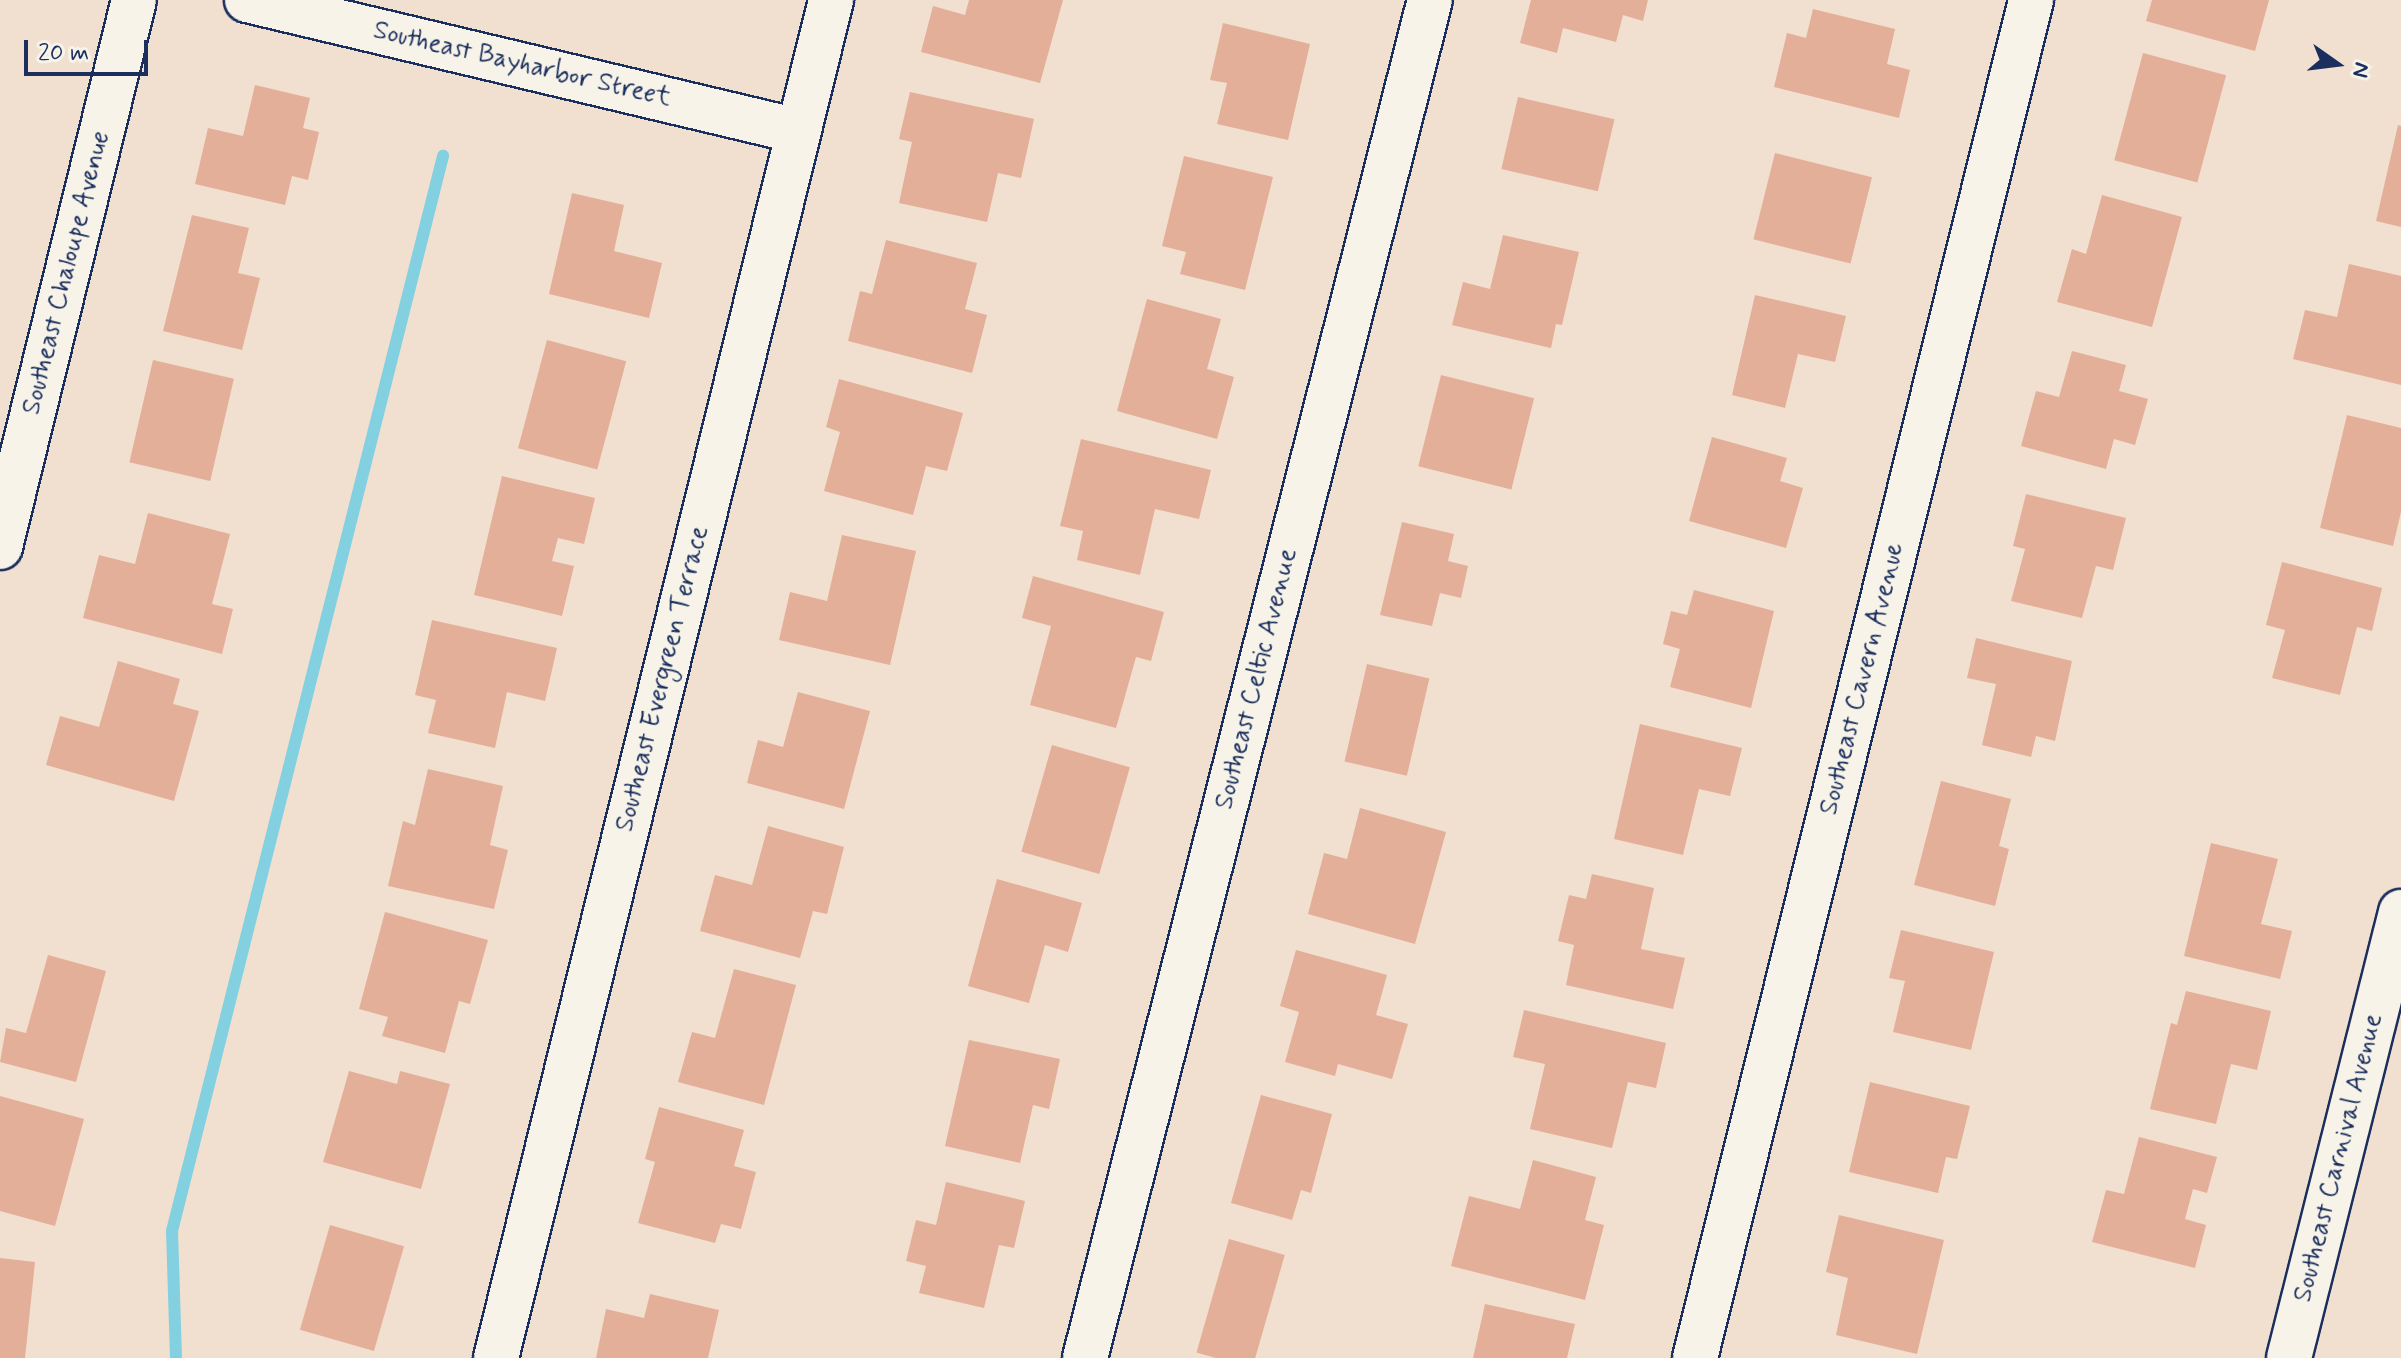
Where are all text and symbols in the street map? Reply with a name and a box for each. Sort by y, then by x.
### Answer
street label: Southeast Bayharbor Street [370,16,674,114]
scale bar [28,24,152,74]
north arrow [2297,24,2377,104]
text: 20 m [38,38,89,69]
text: N [2345,59,2376,80]
street label: Southeast Chaloupe Avenue [16,126,118,420]
street label: Southeast Evergreen Terrace [611,527,715,831]
street label: Southeast Cavern Avenue [1814,541,1912,817]
street label: Southeast Celtic Avenue [1210,549,1304,809]
street label: Southeast Carnival Avenue [2288,1010,2390,1306]

